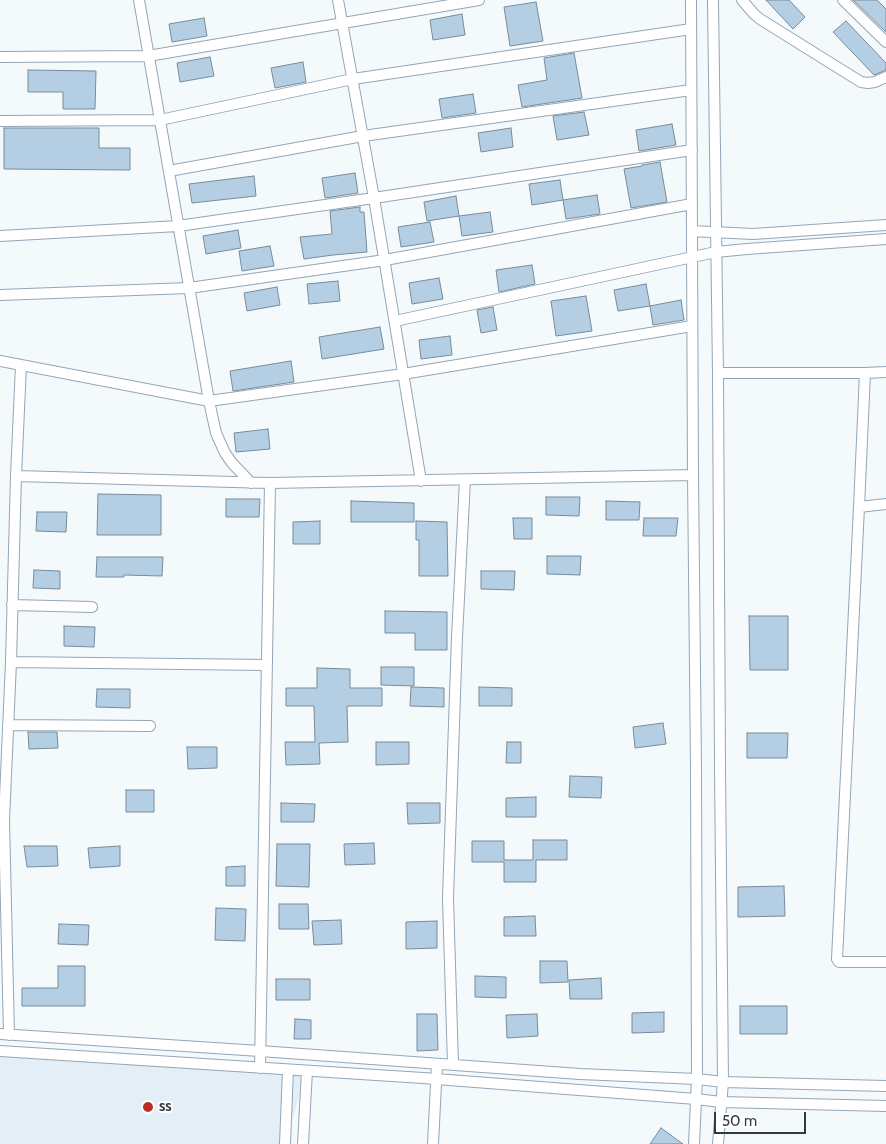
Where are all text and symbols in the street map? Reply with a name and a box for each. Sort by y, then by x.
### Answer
place label: ss [159,1098,172,1116]
marker: ss [141,1100,155,1114]
scale bar [716,1102,808,1134]
text: 50 m [722,1112,757,1130]

